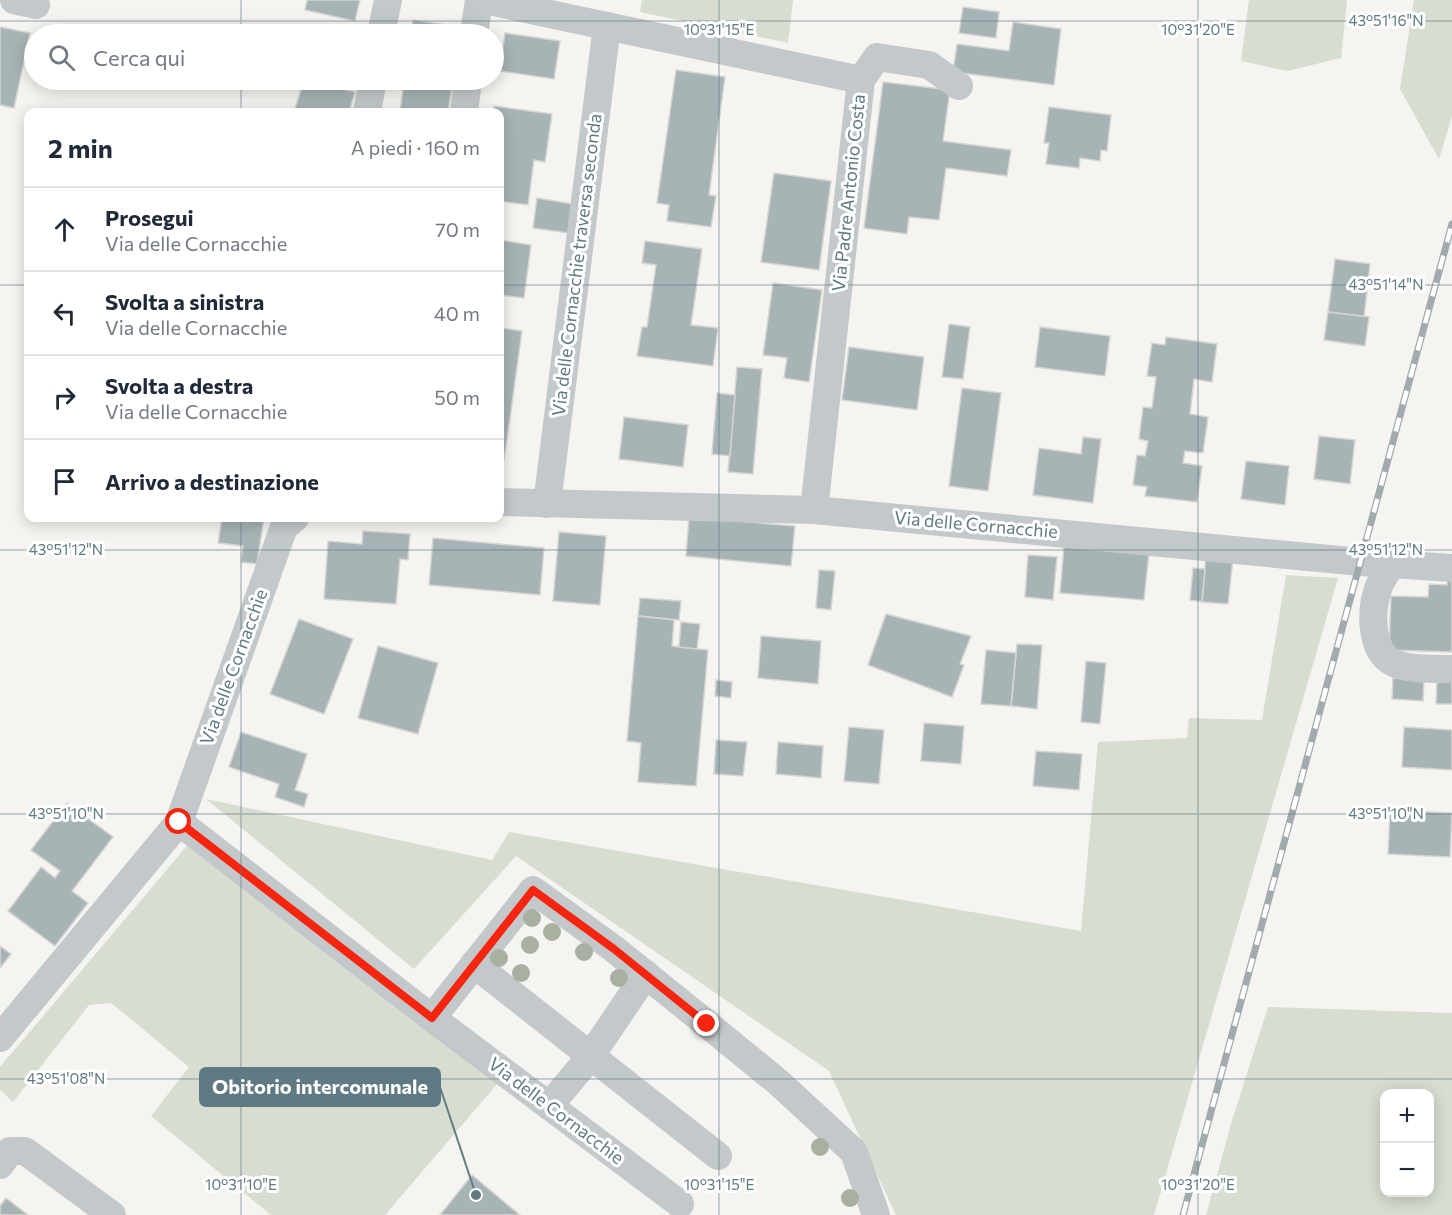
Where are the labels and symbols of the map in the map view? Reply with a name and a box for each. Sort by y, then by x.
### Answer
text: 43°51'16"N [1348,11,1424,29]
text: 10°31'15"E [684,20,754,38]
text: 10°31'20"E [1161,20,1235,38]
street label: Via Padre Antonio Costa [827,93,869,293]
street label: Via delle Cornacchie traversa seconda [547,112,606,418]
text: 43°51'14"N [1349,275,1423,293]
street label: Via delle Cornacchie [893,506,1059,542]
text: 43°51'12"N [29,540,103,558]
text: 43°51'12"N [1349,540,1423,558]
street label: Via delle Cornacchie [195,586,271,748]
text: 43°51'10"N [28,804,104,822]
text: 43°51'10"N [1348,804,1424,822]
route start [165,808,191,834]
route end [693,1010,719,1036]
street label: Via delle Cornacchie [484,1052,629,1168]
callout: Obitorio intercomunale [200,1068,440,1106]
text: 43°51'08"N [27,1069,105,1087]
text: Obitorio intercomunale [212,1074,428,1098]
text: 10°31'10"E [205,1175,277,1193]
text: 10°31'15"E [684,1175,754,1193]
text: 10°31'20"E [1161,1175,1235,1193]

